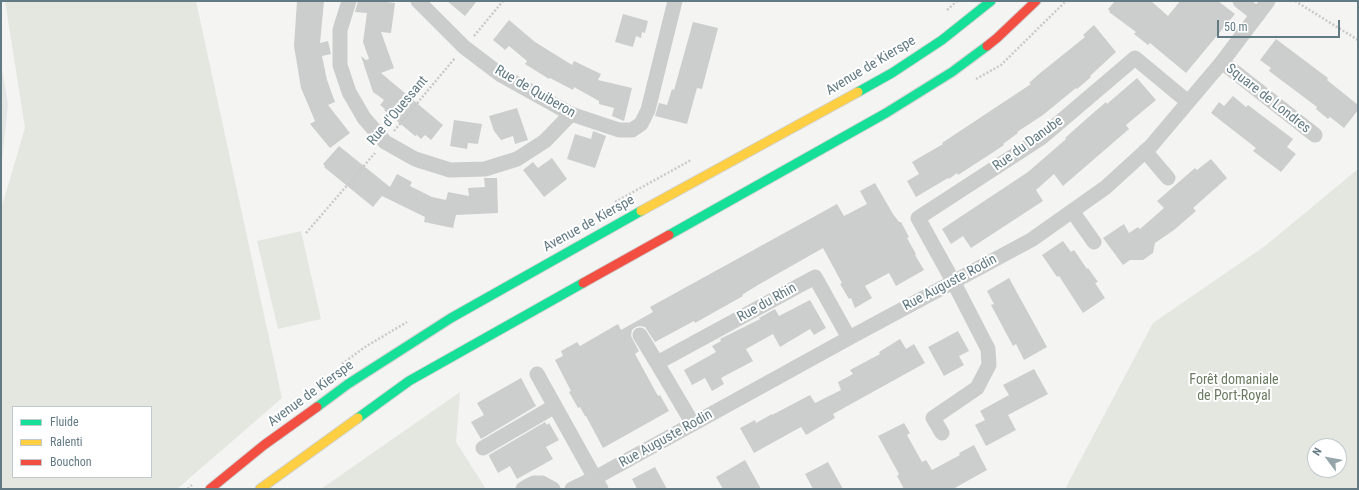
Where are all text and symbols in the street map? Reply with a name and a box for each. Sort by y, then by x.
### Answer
scale bar [1219,12,1342,38]
text: 50 m [1224,20,1248,34]
street label: Avenue de Kierspe [823,33,919,99]
street label: Square de Londres [1222,61,1314,137]
street label: Rue de Quiberon [492,62,578,122]
street label: Rue d'Ouessant [364,73,432,149]
street label: Rue du Danube [990,113,1066,175]
street label: Avenue de Kierspe [540,192,638,256]
street label: Rue Auguste Rodin [900,251,1000,315]
street label: Rue du Rhin [734,280,800,326]
street label: Avenue de Kierspe [265,357,357,431]
park label: Forêt domaniale de Port-Royal [1189,372,1279,404]
legend [12,406,152,478]
street label: Rue Auguste Rodin [616,406,716,472]
text: Fluide [50,415,79,429]
text: Ralenti [50,435,83,449]
north arrow [1307,438,1347,478]
text: N [1310,446,1325,458]
text: Bouchon [50,455,92,469]

